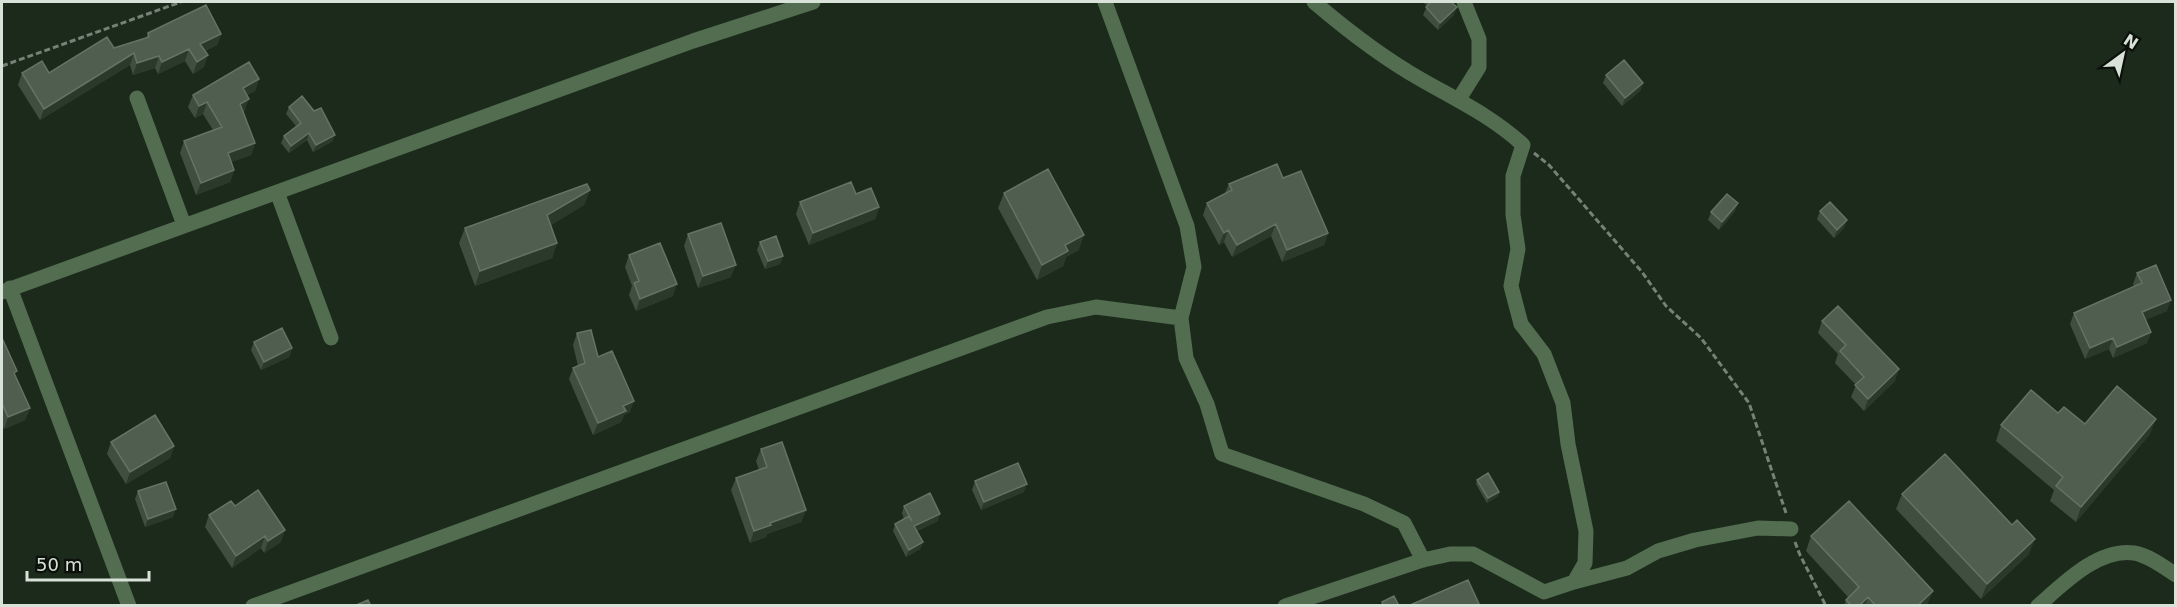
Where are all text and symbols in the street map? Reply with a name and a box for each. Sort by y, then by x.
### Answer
north arrow [2093,24,2153,84]
text: N [2120,30,2142,53]
scale bar [27,544,148,582]
text: 50 m [36,554,82,575]

